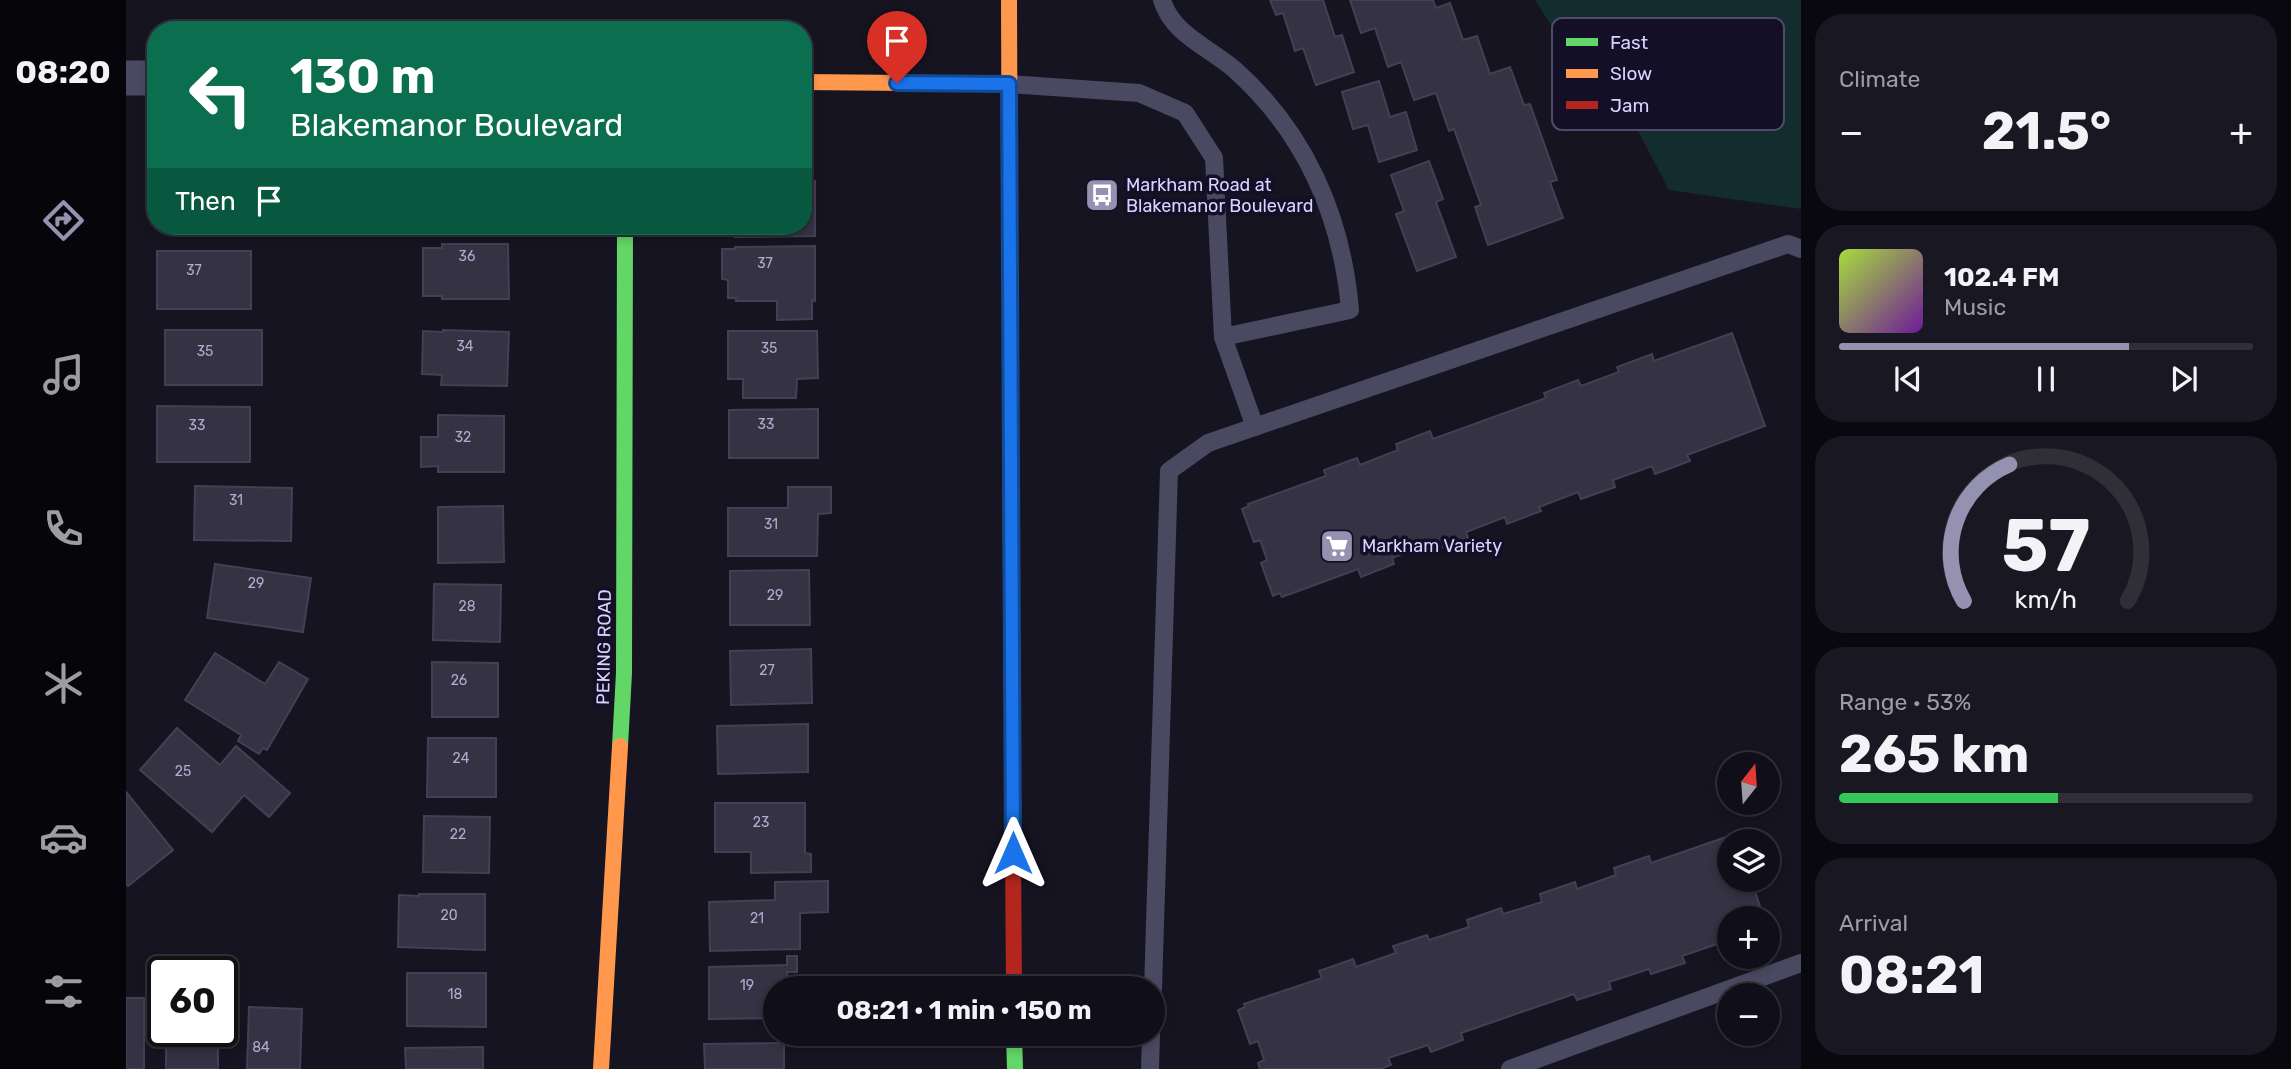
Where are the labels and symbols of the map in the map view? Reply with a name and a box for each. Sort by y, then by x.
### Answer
pin [867,11,927,83]
legend [1552,18,1784,130]
text: Fast [1610,31,1649,54]
text: Slow [1610,62,1652,85]
text: Jam [1610,94,1649,117]
place label: Markham Road at Blakemanor Boulevard [1126,174,1314,217]
bus stop icon: Markham Road at Blakemanor Boulevard [1083,176,1121,214]
house number: 36 [459,248,475,265]
house number: 37 [757,255,773,272]
house number: 37 [186,262,202,279]
house number: 34 [456,338,474,355]
house number: 35 [761,340,777,357]
house number: 35 [197,343,213,360]
house number: 33 [758,416,774,433]
house number: 33 [189,417,205,434]
house number: 32 [455,429,471,446]
house number: 31 [229,492,243,509]
house number: 31 [764,516,778,533]
supermarket icon: Markham Variety [1318,527,1356,565]
place label: Markham Variety [1362,535,1502,557]
house number: 29 [248,575,264,592]
house number: 29 [767,587,783,604]
street label: PEKING ROAD [592,589,616,705]
house number: 28 [458,598,476,615]
house number: 27 [759,662,775,679]
house number: 26 [451,672,467,689]
house number: 24 [453,750,470,767]
north arrow [1717,752,1780,816]
house number: 25 [175,763,191,780]
house number: 23 [753,814,769,831]
position arrow [976,816,1050,890]
house number: 22 [450,826,466,843]
house number: 20 [440,907,458,924]
house number: 21 [750,910,764,927]
speed limit sign: 60 [147,956,238,1047]
house number: 19 [740,977,754,994]
house number: 18 [448,986,463,1003]
house number: 84 [252,1039,270,1056]

